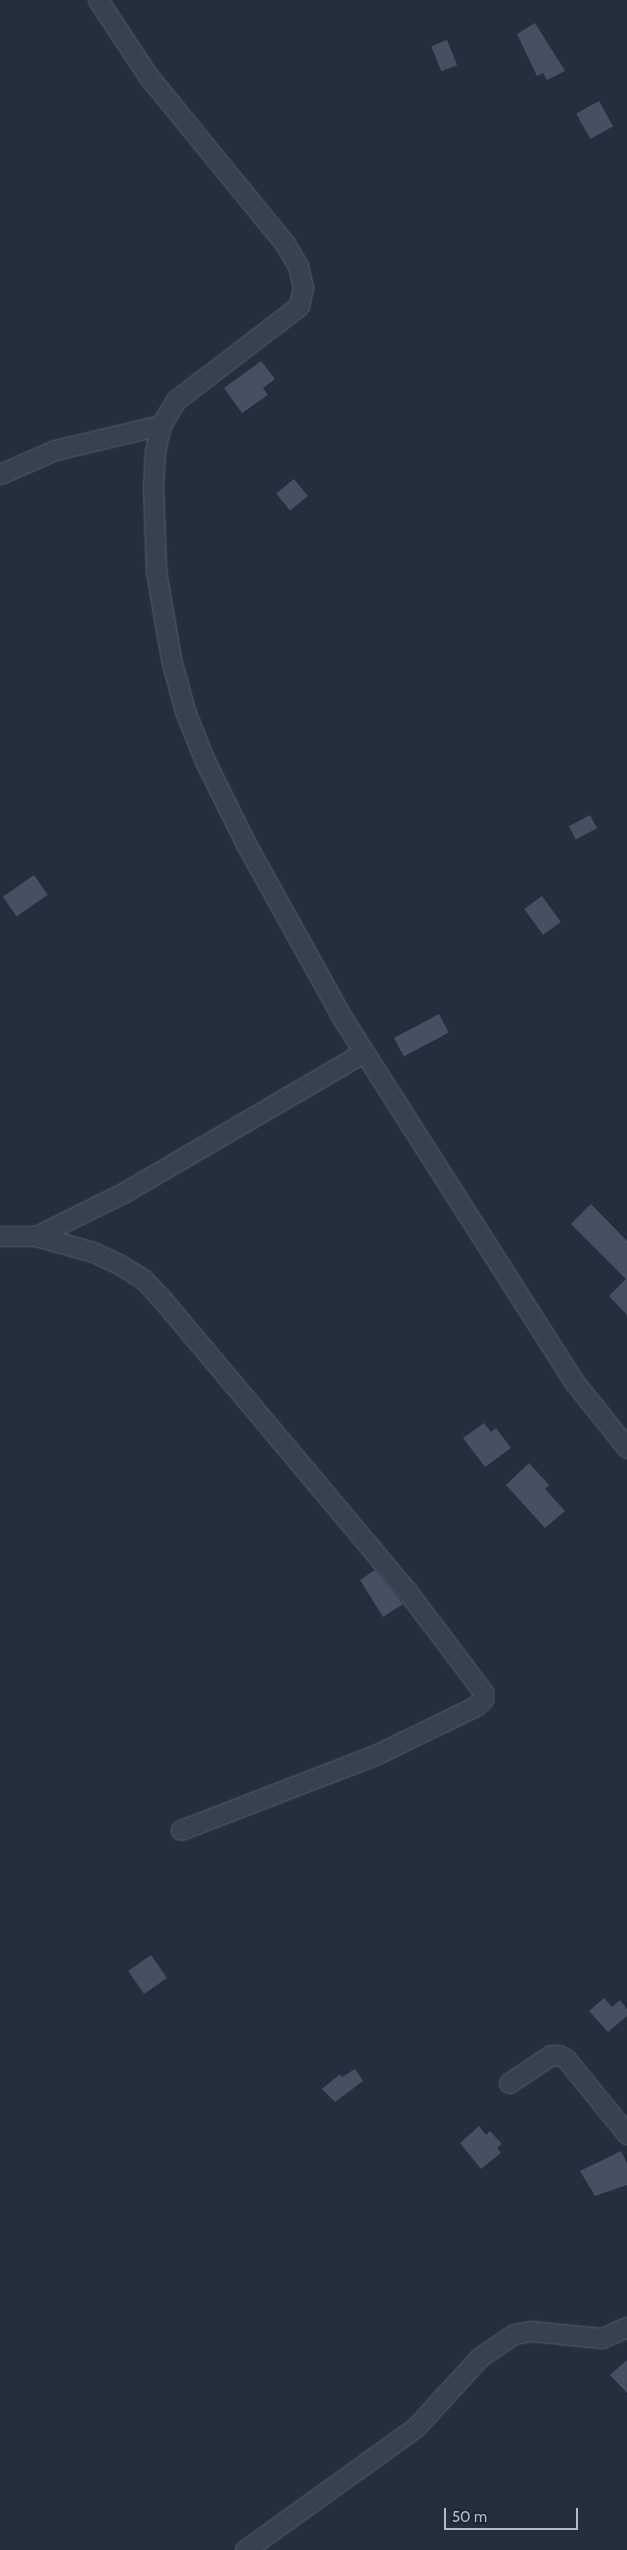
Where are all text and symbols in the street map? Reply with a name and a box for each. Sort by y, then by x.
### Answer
scale bar [447,2498,581,2530]
text: 50 m [452,2508,487,2526]

